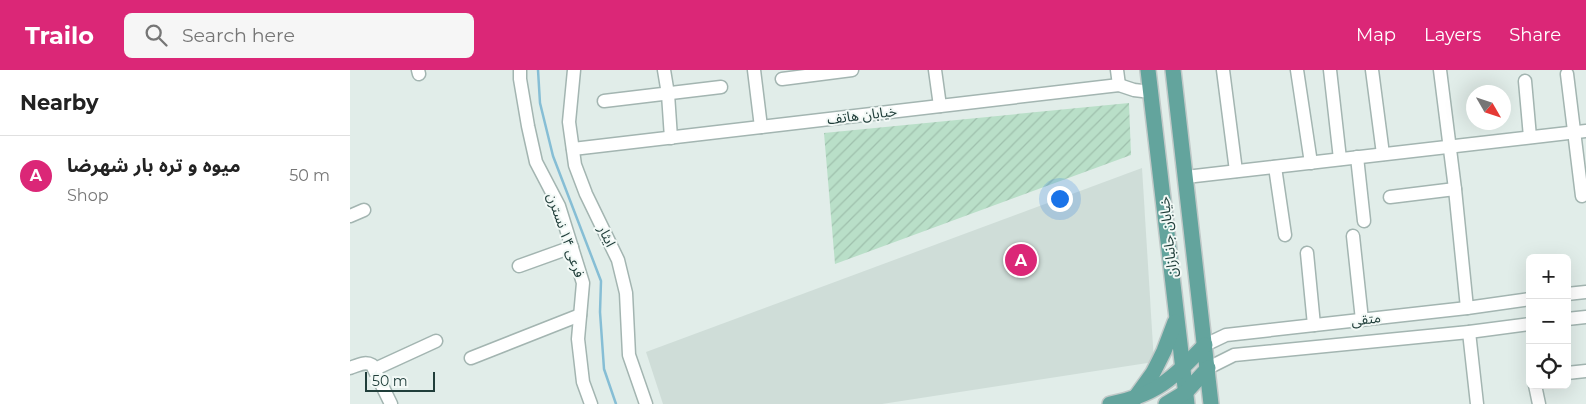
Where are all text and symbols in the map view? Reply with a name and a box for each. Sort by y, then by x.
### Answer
search box [124,13,474,58]
text: Trailo [25,21,94,50]
icon: search [142,21,170,49]
text: Search here [182,24,295,47]
text: Map [1356,24,1396,46]
text: Layers [1424,24,1481,46]
text: Share [1509,24,1561,46]
north arrow [1466,85,1511,130]
text: Nearby [20,90,99,115]
street label: خیابان هاتف [826,102,898,128]
text: میوه و تره بار شهرضا [67,154,241,177]
text: A [30,166,42,185]
text: 50 m [289,166,330,185]
text: Shop [67,186,109,205]
your location [1047,186,1073,212]
street label: فرعی ۱۴ نسترن [543,190,589,280]
street label: خیابان جانبازان [1155,196,1181,278]
street label: ایثار [594,221,620,250]
pin: A [1005,241,1037,279]
map controls [1526,254,1571,389]
button: + [1526,254,1571,299]
button: − [1526,299,1571,344]
street label: متقی [1350,308,1382,330]
button: locate [1526,344,1571,389]
scale bar [365,369,435,392]
text: 50 m [372,372,408,390]

